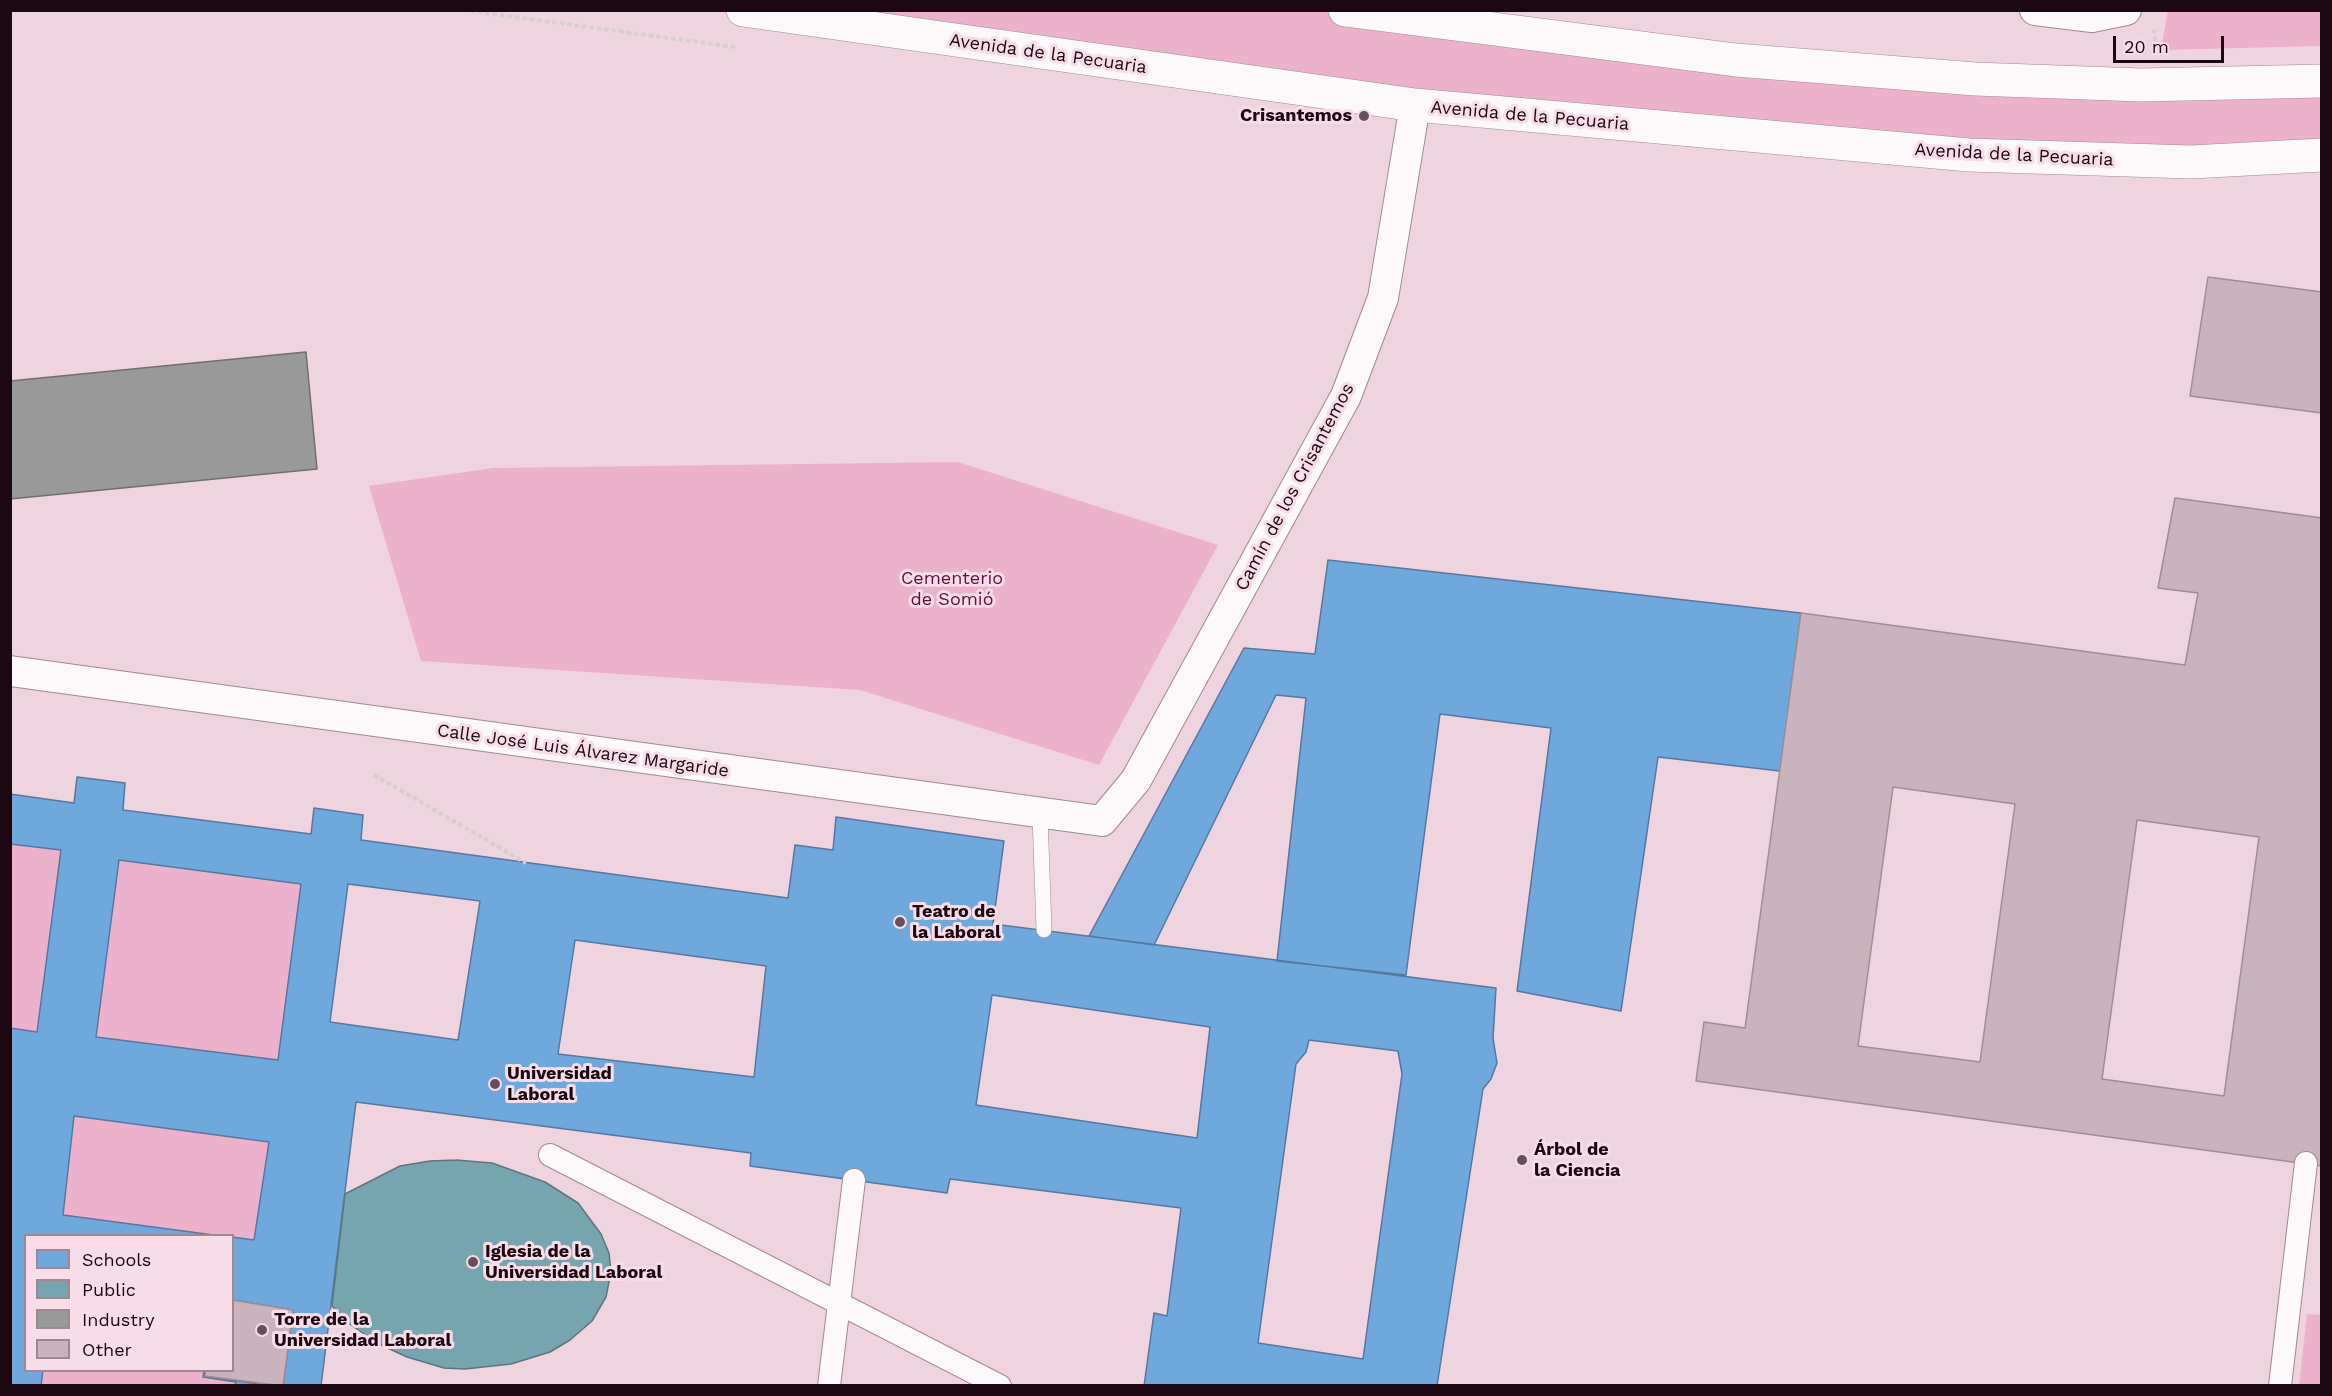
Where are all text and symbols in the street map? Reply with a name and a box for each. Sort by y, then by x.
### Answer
scale bar [2116,24,2227,62]
street label: Avenida de la Pecuaria [948,29,1148,79]
text: 20 m [2124,36,2169,57]
street label: Avenida de la Pecuaria [1430,97,1630,135]
place label: Crisantemos [1240,105,1352,127]
marker: Crisantemos [1357,109,1371,123]
street label: Avenida de la Pecuaria [1914,139,2114,171]
street label: Camín de los Crisantemos [1231,379,1359,595]
park label: Cementerio de Somió [901,568,1003,610]
street label: Calle José Luis Álvarez Margaride [436,720,730,782]
place label: Teatro de la Laboral [912,901,1001,944]
marker: Teatro de la Laboral [893,915,907,929]
place label: Universidad Laboral [507,1063,612,1106]
marker: Universidad Laboral [488,1077,502,1091]
place label: Árbol de la Ciencia [1534,1139,1621,1182]
marker: Árbol de la Ciencia [1515,1153,1529,1167]
legend [24,1234,234,1372]
place label: Iglesia de la Universidad Laboral [485,1241,662,1284]
text: Schools [82,1249,151,1270]
marker: Iglesia de la Universidad Laboral [466,1255,480,1269]
text: Public [82,1279,136,1300]
text: Industry [82,1309,154,1330]
place label: Torre de la Universidad Laboral [274,1309,451,1352]
marker: Torre de la Universidad Laboral [255,1323,269,1337]
text: Other [82,1339,132,1360]

